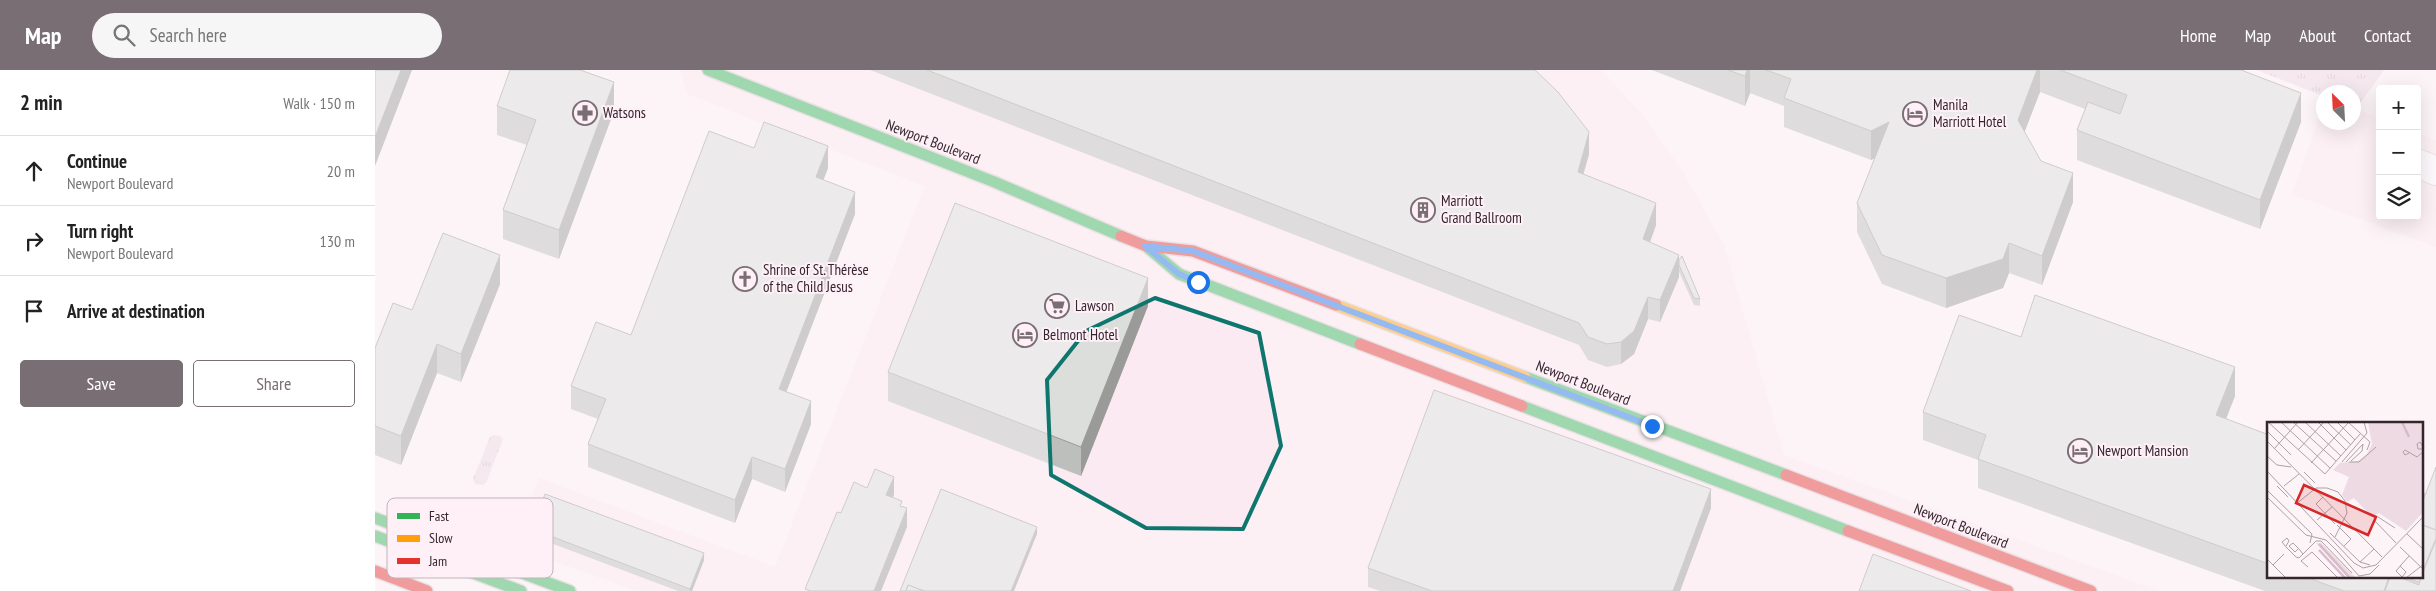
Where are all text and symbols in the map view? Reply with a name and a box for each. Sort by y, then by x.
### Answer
search box [92,13,442,58]
text: Map [25,20,62,51]
icon: search [110,21,138,49]
text: Search here [150,23,227,47]
text: Home [2180,24,2217,47]
text: Map [2245,24,2271,47]
text: About [2299,24,2336,47]
text: Contact [2364,24,2411,47]
north arrow [2316,85,2361,130]
map controls [2376,85,2421,220]
button: + [2376,85,2421,130]
text: 2 min [20,89,62,116]
text: Walk · 150 m [283,93,355,113]
place label: Manila Marriott Hotel [1933,95,2007,131]
pharmacy icon: Watsons [572,100,598,126]
hotel icon: Manila Marriott Hotel [1902,101,1928,127]
place label: Watsons [603,103,646,122]
street label: Newport Boulevard [883,115,983,168]
button: − [2376,130,2421,175]
text: Continue [67,149,127,173]
icon: ahead [20,157,48,185]
text: 20 m [327,161,355,181]
text: Newport Boulevard [67,173,173,193]
button: layers [2376,175,2421,220]
place label: Marriott Grand Ballroom [1441,191,1522,227]
building icon: Marriott Grand Ballroom [1410,197,1436,223]
text: Turn right [67,219,133,243]
icon: right [20,227,48,255]
text: 130 m [320,231,355,251]
text: Newport Boulevard [67,243,173,263]
place label: Shrine of St. Thérèse of the Child Jesus [763,260,869,296]
church icon: Shrine of St. Thérèse of the Child Jesus [732,266,758,292]
route start [1187,271,1210,294]
supermarket icon: Lawson [1044,293,1070,319]
place label: Lawson [1075,296,1114,315]
icon: arrive [20,297,48,325]
text: Arrive at destination [67,299,205,323]
hotel icon: Belmont Hotel [1012,322,1038,348]
place label: Belmont Hotel [1043,325,1119,344]
street label: Newport Boulevard [1533,356,1633,409]
button: Save [20,360,183,407]
button: Share [193,360,355,407]
route end [1641,415,1664,438]
inset map [2267,422,2423,578]
hotel icon: Newport Mansion [2067,438,2093,464]
place label: Newport Mansion [2097,441,2188,460]
legend [387,498,553,578]
street label: Newport Boulevard [1911,499,2011,552]
text: Fast [429,507,449,525]
text: Slow [429,529,453,547]
text: Jam [428,552,447,570]

